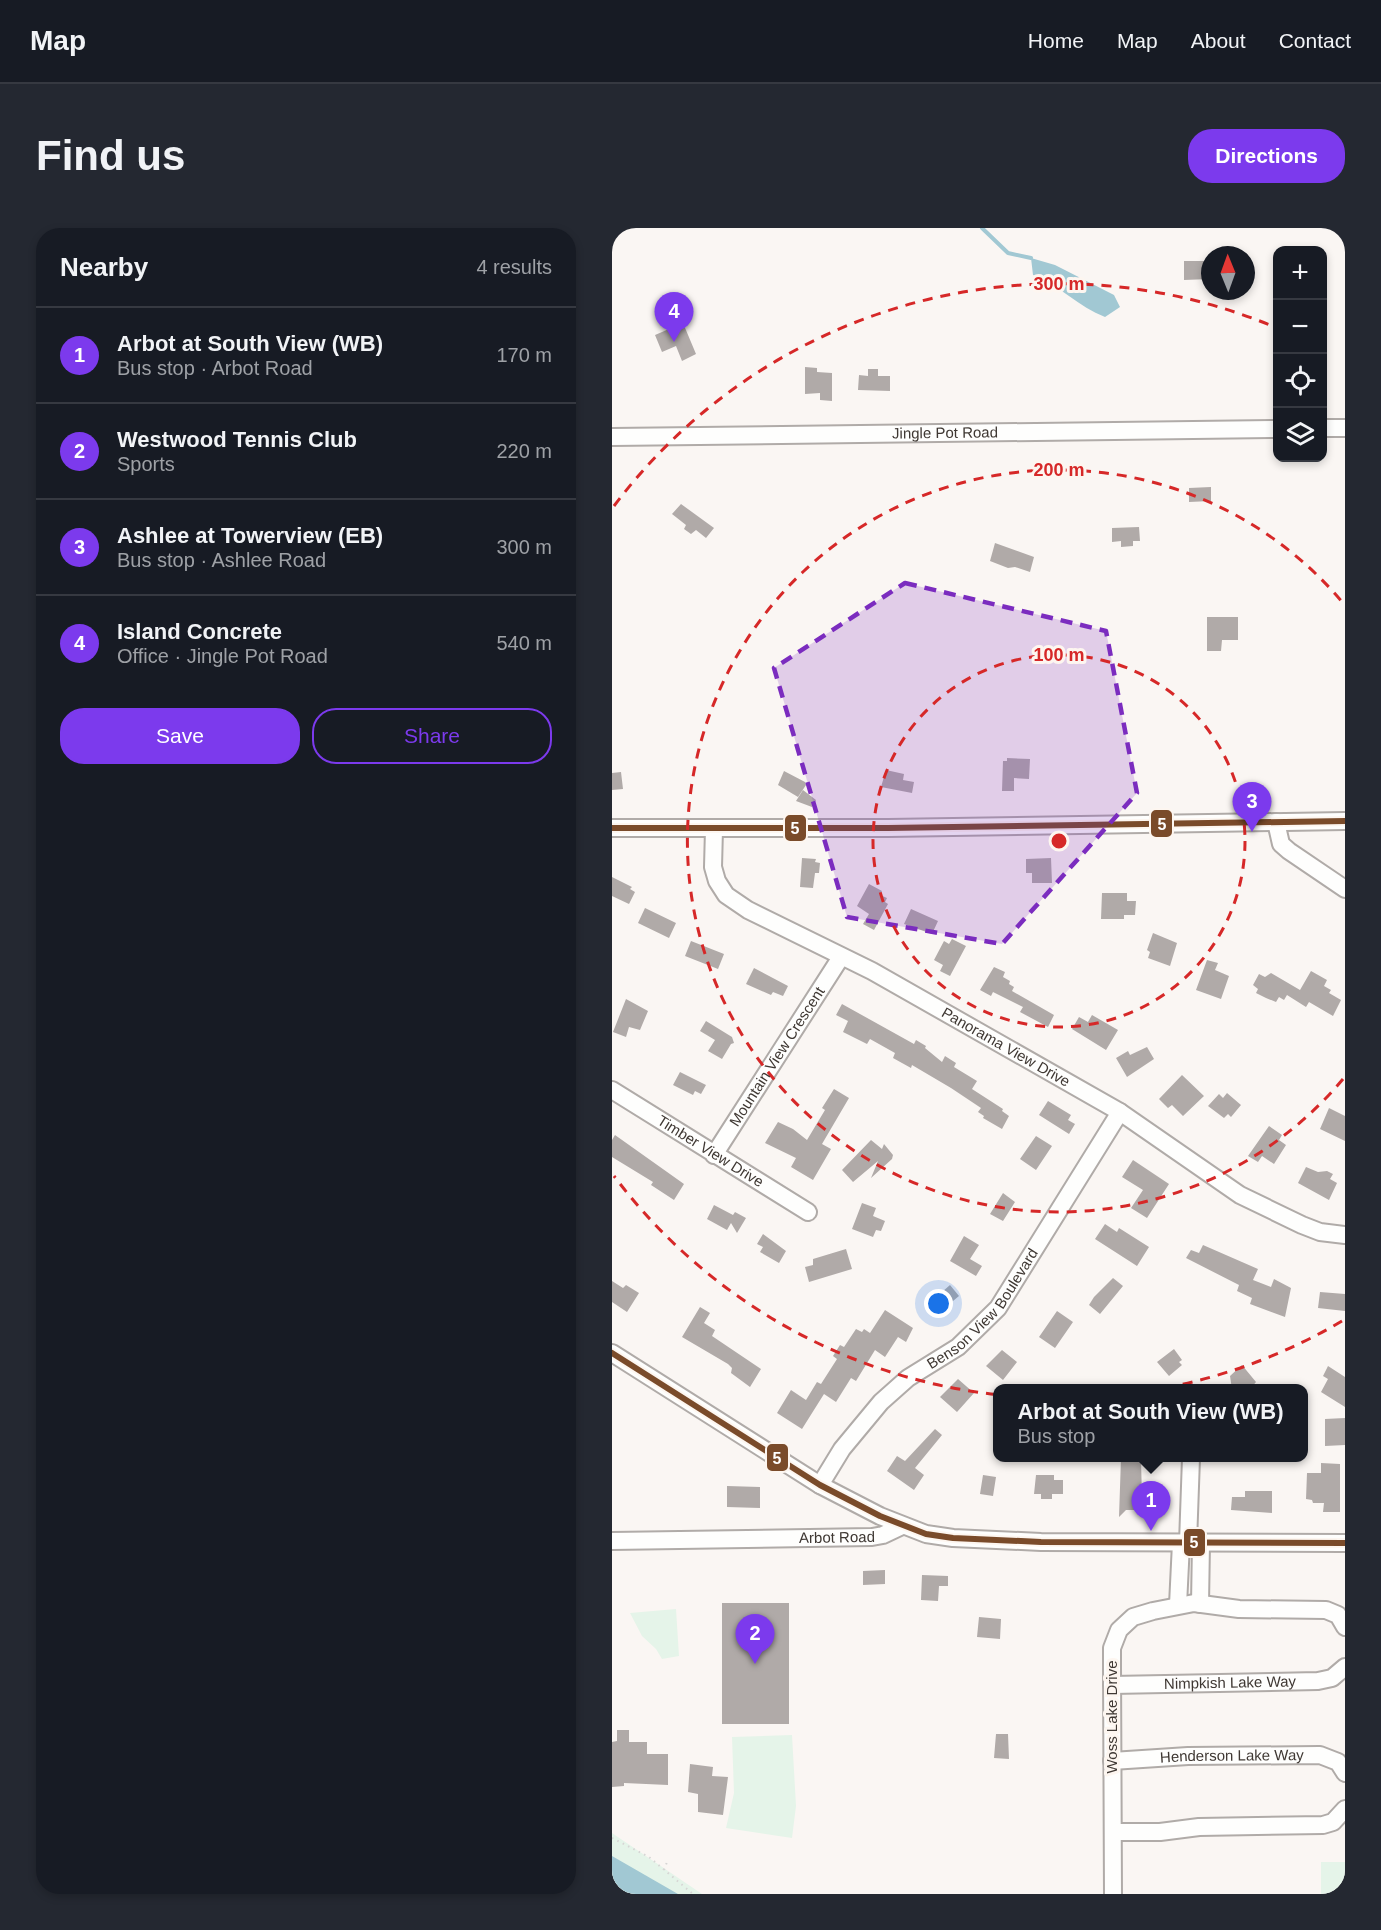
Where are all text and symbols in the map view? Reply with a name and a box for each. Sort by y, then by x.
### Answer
text: Map [30,25,86,56]
text: Home [1028,29,1084,52]
text: Map [1117,29,1158,52]
text: About [1191,29,1246,52]
text: Contact [1279,29,1351,52]
button: Directions [1188,129,1345,183]
text: Find us [36,132,185,179]
north arrow [1201,246,1255,300]
map controls [1273,246,1327,462]
button: + [1273,246,1327,300]
text: Nearby [60,252,148,282]
text: 4 results [476,256,552,278]
text: 300 m [1033,274,1085,294]
pin: 4 [654,292,694,342]
button: − [1273,300,1327,354]
text: Arbot at South View (WB) [117,331,383,356]
text: 1 [74,344,85,366]
text: 170 m [496,344,552,366]
button: locate [1273,354,1327,408]
text: Bus stop · Arbot Road [117,357,313,379]
button: layers [1273,408,1327,462]
street label: Jingle Pot Road [892,423,998,442]
text: Westwood Tennis Club [117,427,357,452]
text: 2 [74,440,85,462]
text: 220 m [496,440,552,462]
text: Sports [117,453,175,475]
text: 200 m [1033,460,1085,480]
text: Ashlee at Towerview (EB) [117,523,383,548]
text: 3 [74,536,85,558]
text: 300 m [496,536,552,558]
text: Bus stop · Ashlee Road [117,549,326,571]
text: Island Concrete [117,619,282,644]
text: 4 [74,632,85,654]
text: 540 m [496,632,552,654]
text: Office · Jingle Pot Road [117,645,328,667]
text: 100 m [1033,645,1085,665]
button: Save [60,708,300,764]
button: Share [312,708,552,764]
pin: 3 [1232,782,1272,832]
line badge: 5 [1150,809,1173,838]
line badge: 5 [784,814,807,842]
text: 5 [1158,816,1167,833]
text: 5 [791,820,800,837]
centre of rings [1049,831,1069,851]
street label: Mountain View Crescent [726,983,828,1129]
street label: Panorama View Drive [939,1003,1073,1090]
street label: Timber View Drive [655,1111,767,1190]
street label: Benson View Boulevard [924,1245,1041,1372]
your location [924,1289,953,1318]
popup [993,1384,1308,1462]
text: Arbot at South View (WB) [1017,1399,1284,1424]
text: Bus stop [1017,1425,1095,1447]
line badge: 5 [766,1443,789,1472]
text: 5 [773,1450,782,1467]
pin: 1 [1132,1482,1170,1531]
street label: Arbot Road [799,1528,875,1546]
line badge: 5 [1183,1528,1206,1557]
text: 5 [1190,1534,1199,1551]
pin: 2 [736,1614,774,1664]
street label: Woss Lake Drive [1103,1660,1120,1774]
street label: Nimpkish Lake Way [1164,1672,1297,1692]
street label: Henderson Lake Way [1159,1746,1304,1766]

